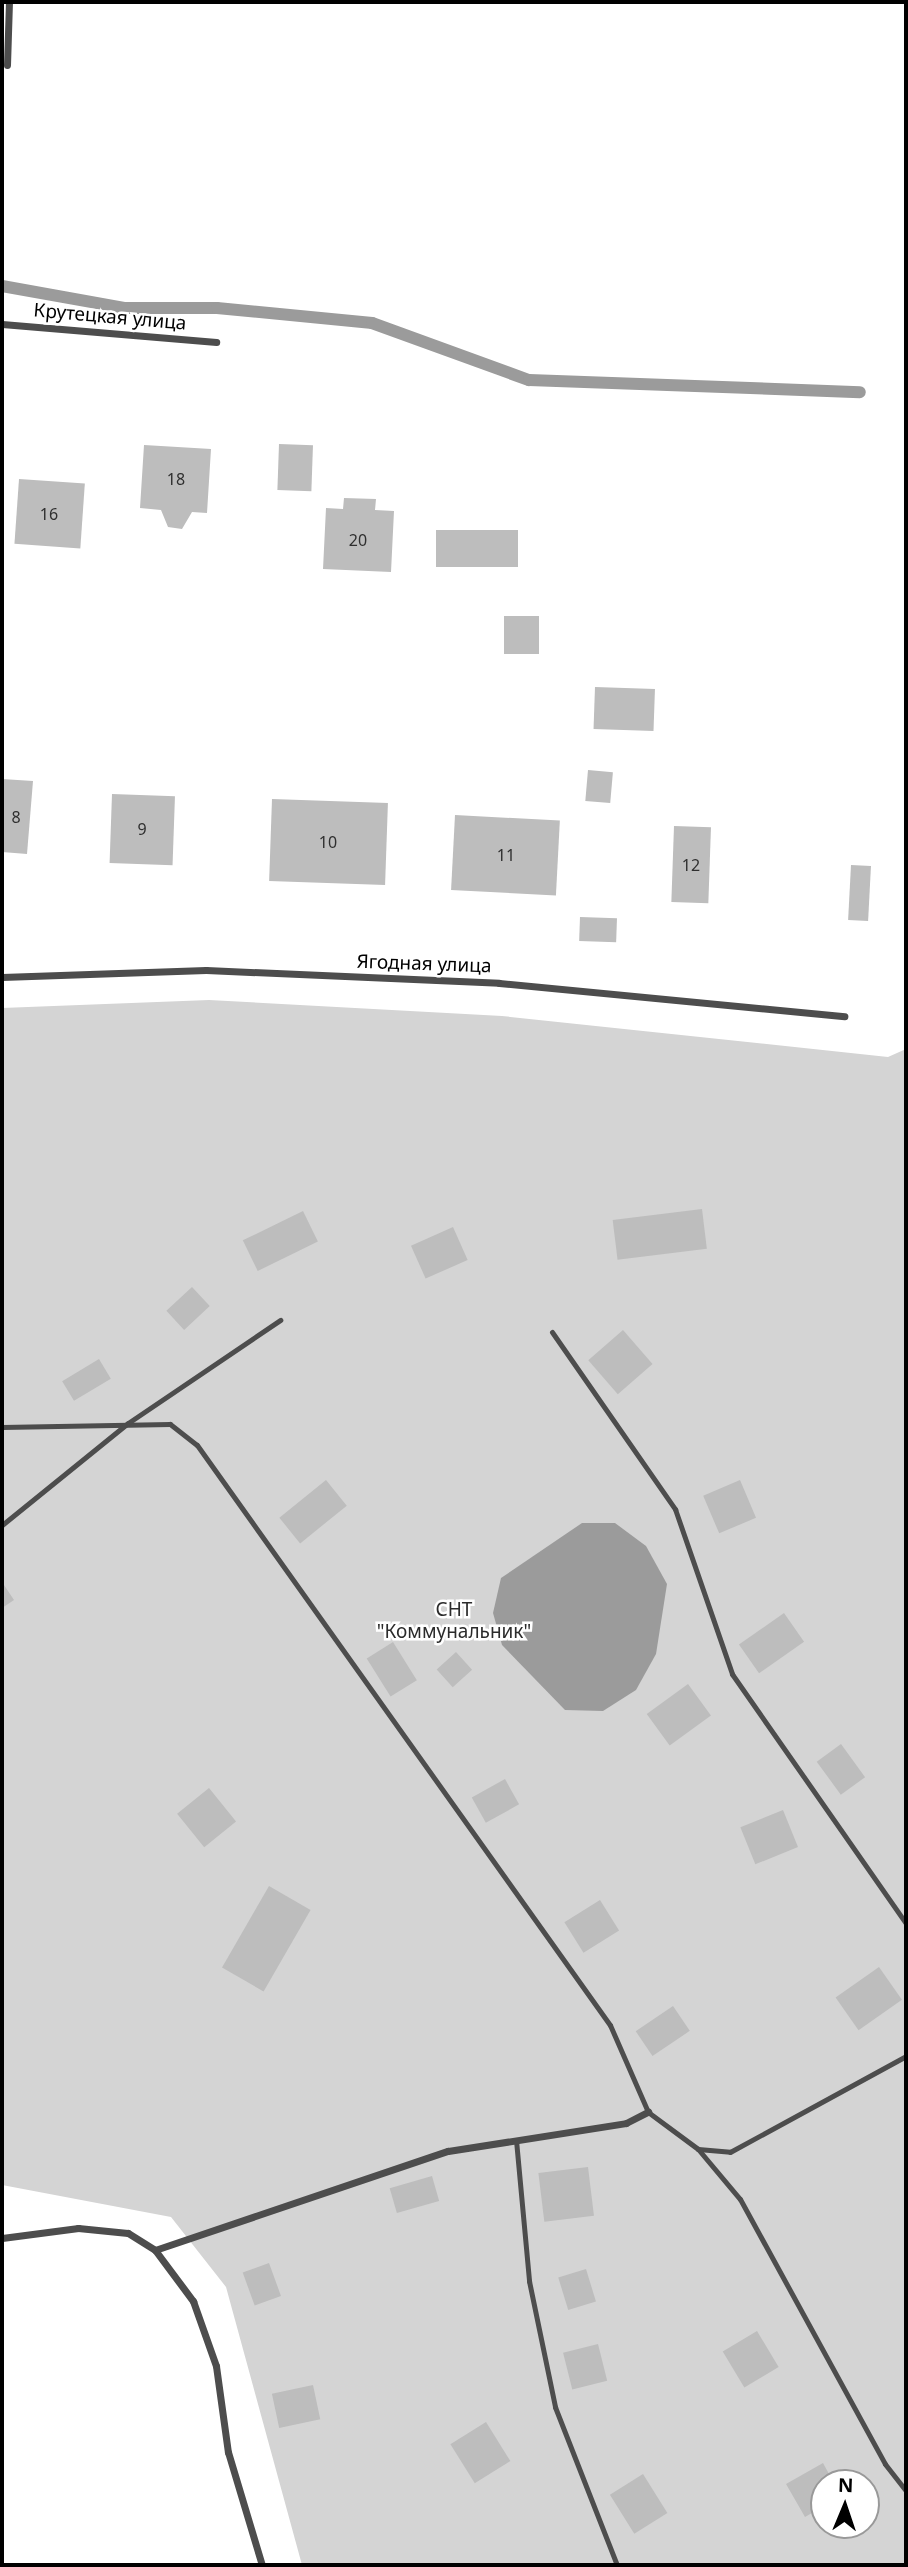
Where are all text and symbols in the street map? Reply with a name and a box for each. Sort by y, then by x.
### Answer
street label: Крутецкая улица [33,299,187,335]
house number: 18 [167,469,185,489]
house number: 16 [40,504,58,524]
house number: 20 [349,530,367,550]
house number: 8 [11,807,21,827]
house number: 9 [137,819,147,839]
house number: 10 [319,832,337,852]
house number: 11 [497,845,515,865]
house number: 12 [682,855,700,875]
street label: Ягодная улица [356,950,492,978]
park label: СНТ "Коммунальник" [377,1599,531,1643]
north arrow [810,2469,880,2539]
text: N [837,2472,854,2498]

